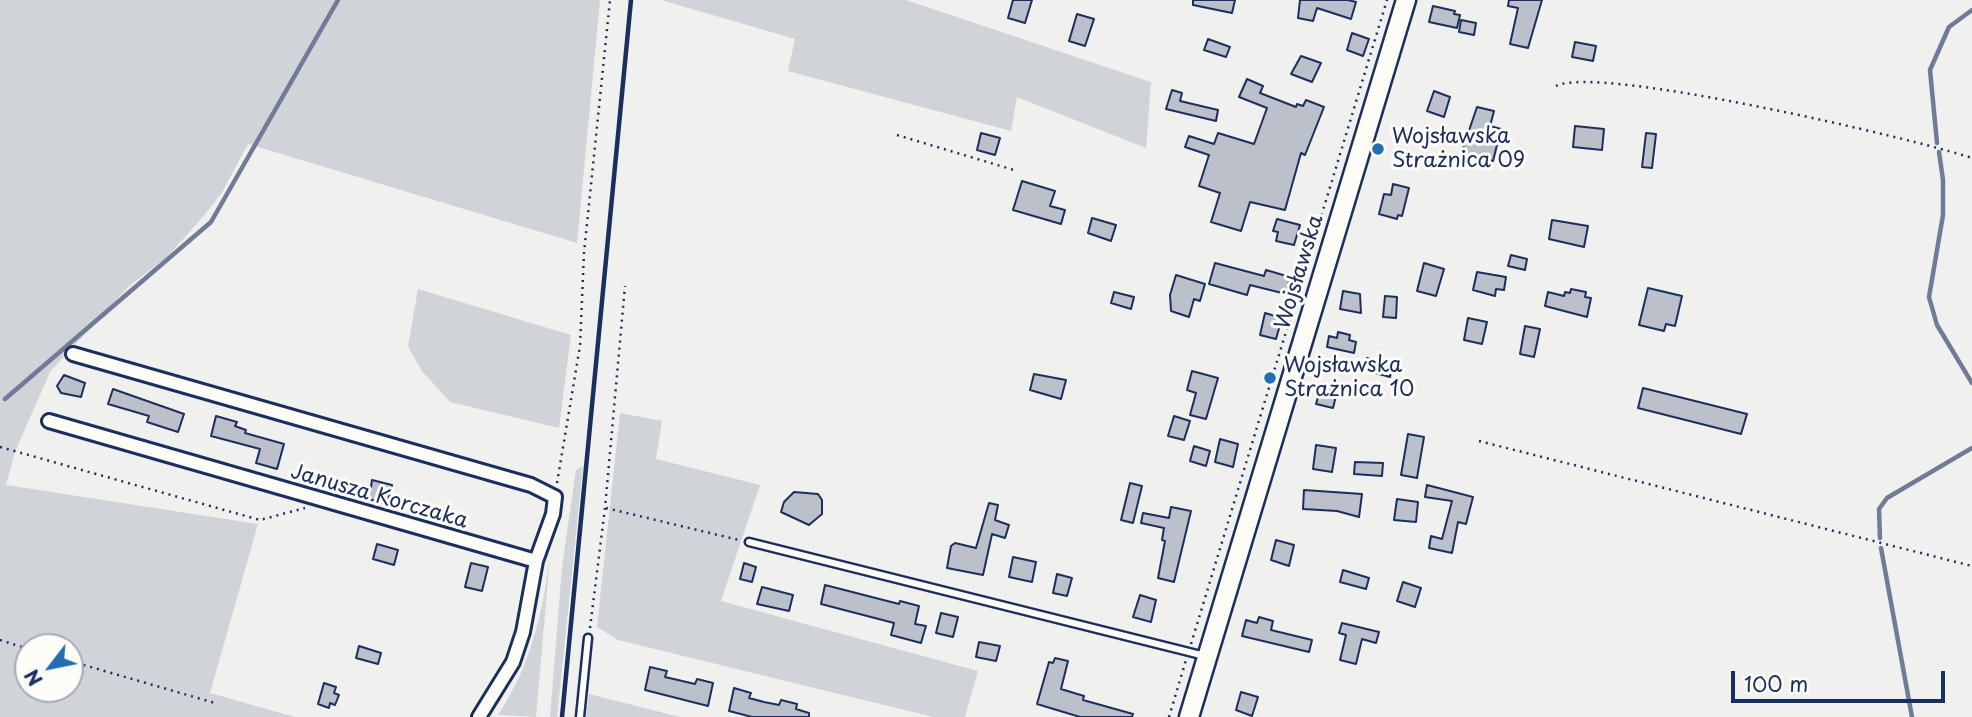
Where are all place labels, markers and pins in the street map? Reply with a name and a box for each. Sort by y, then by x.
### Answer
place label: Wojsławska Strażnica 09 [1392,124,1525,174]
marker: Wojsławska Strażnica 09 [1370,141,1386,157]
place label: Wojsławska Strażnica 10 [1284,353,1414,403]
marker: Wojsławska Strażnica 10 [1262,370,1278,386]

